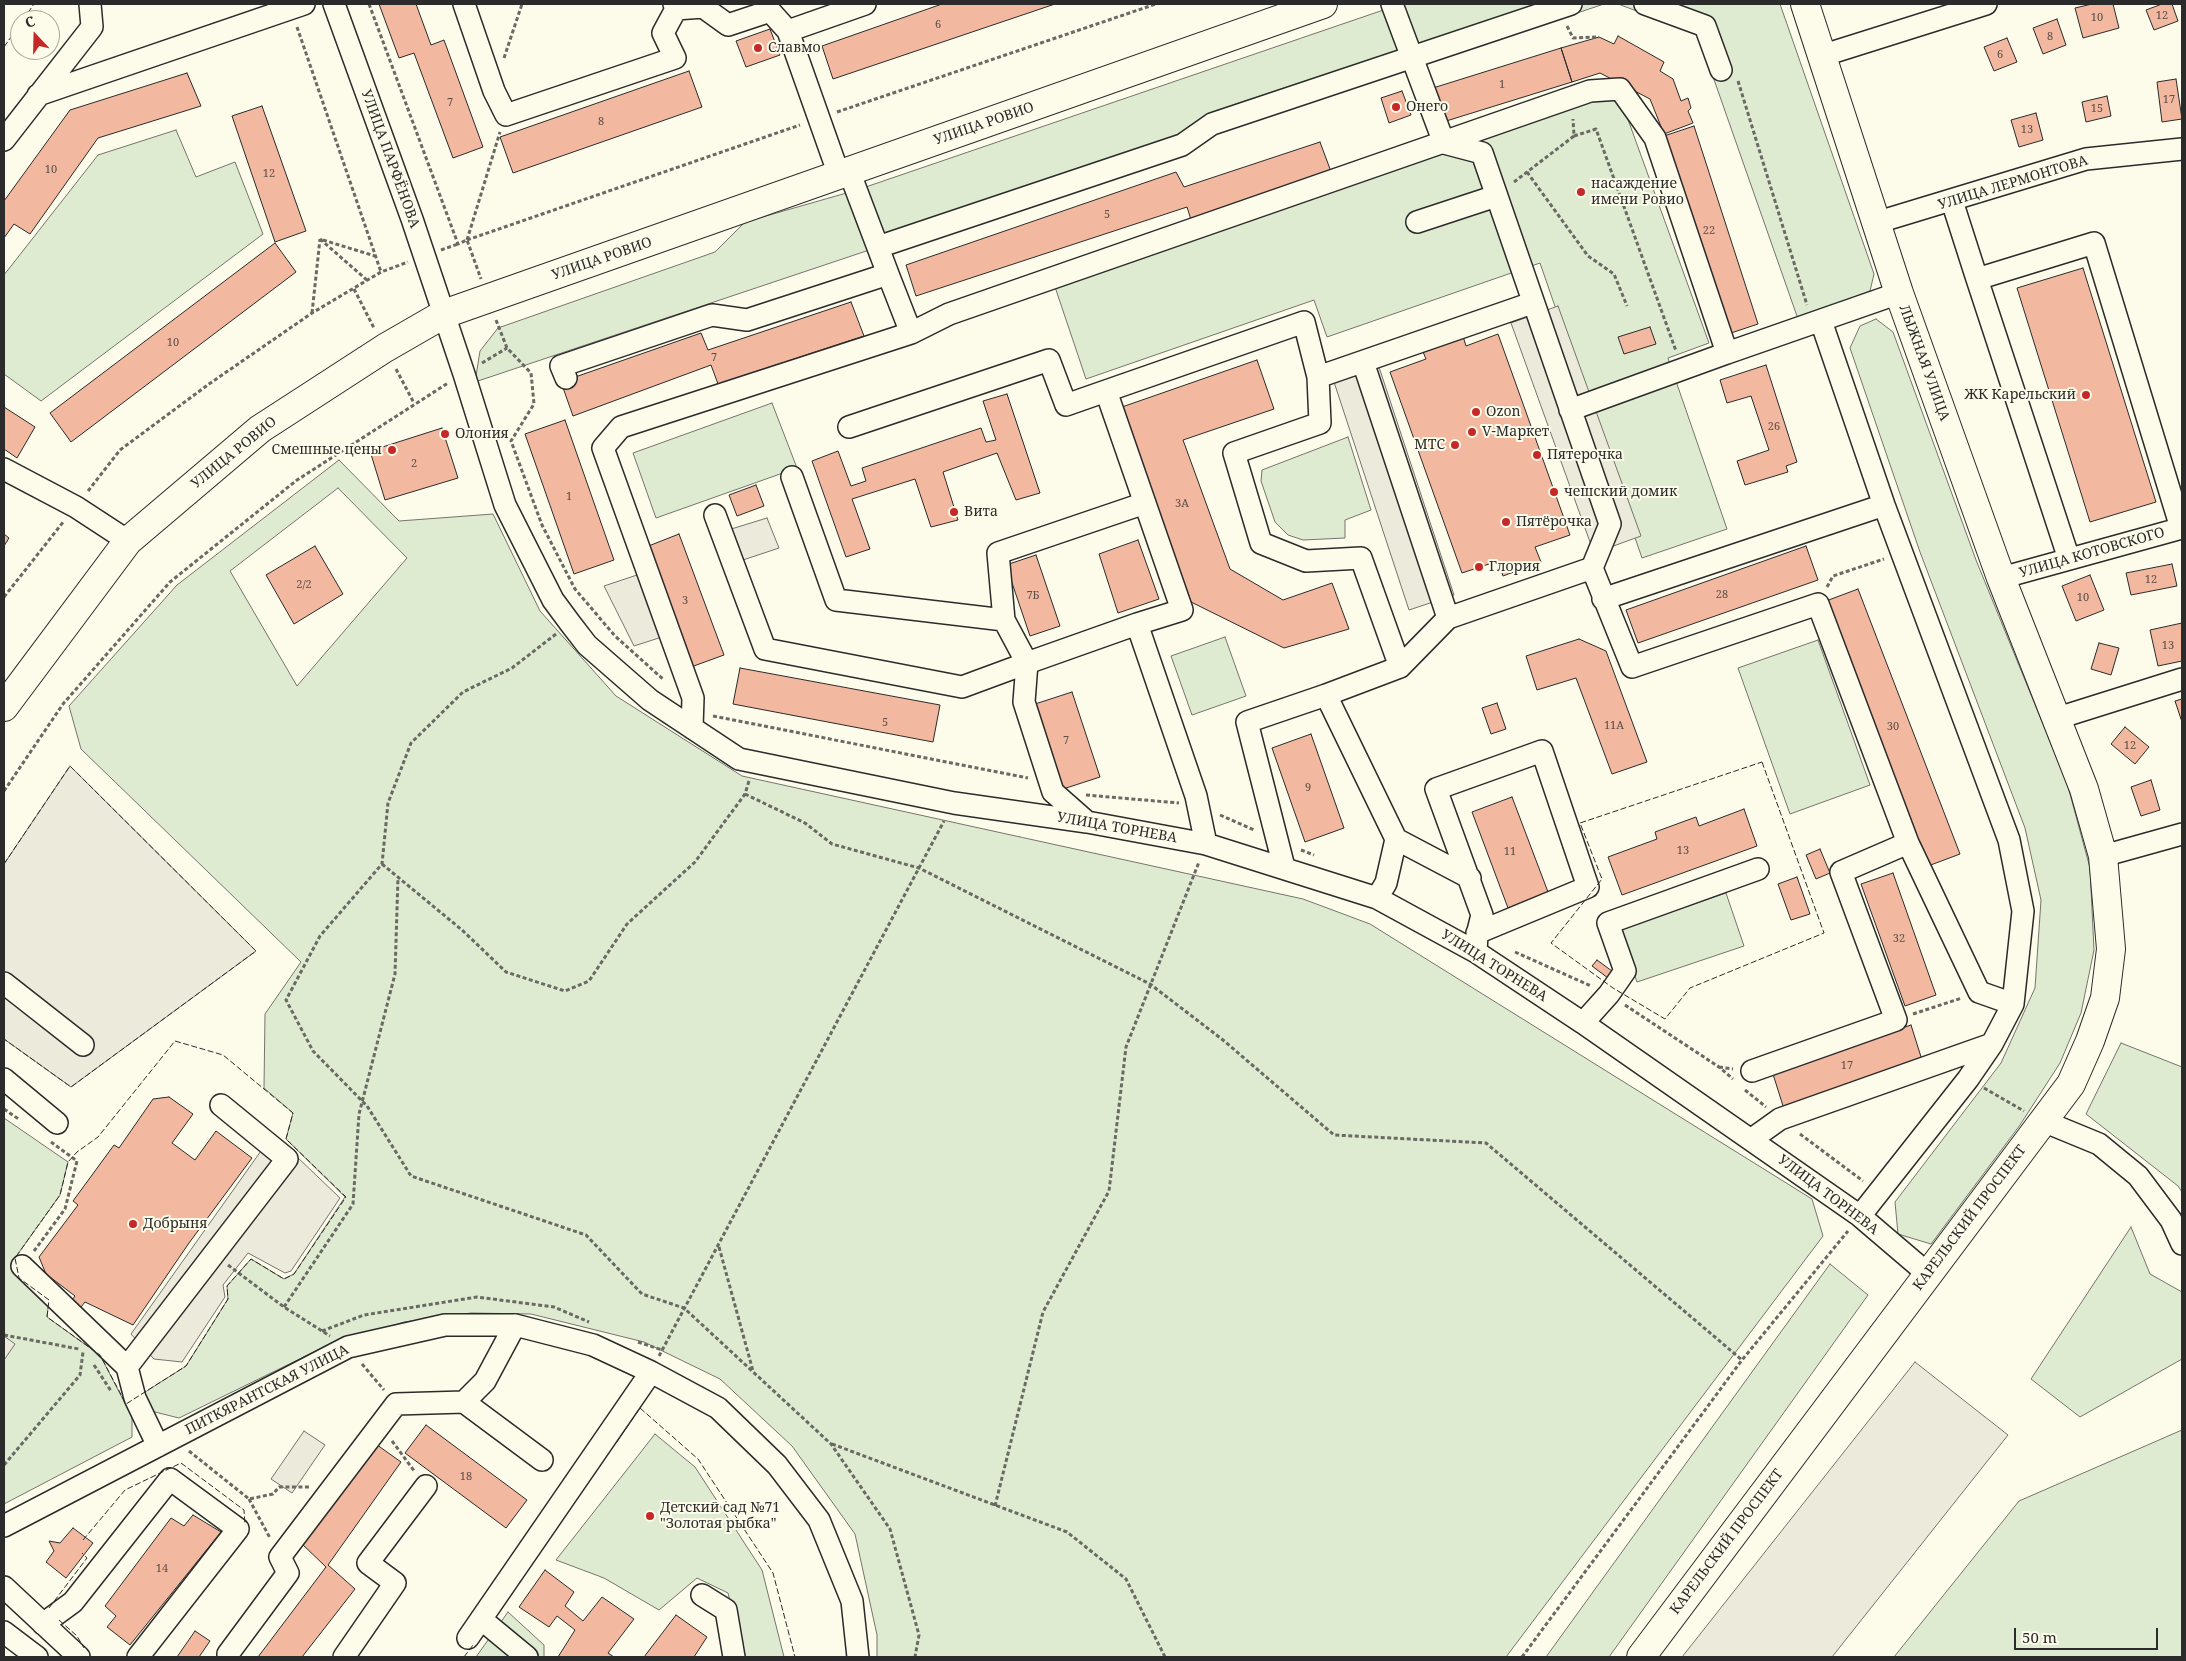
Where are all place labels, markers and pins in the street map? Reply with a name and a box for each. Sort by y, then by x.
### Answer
place label: Славмо [768,40,821,56]
marker: Славмо [752,42,764,54]
place label: Онего [1406,99,1448,115]
marker: Онего [1390,101,1402,113]
place label: насаждение имени Ровио [1591,176,1684,208]
marker: насаждение имени Ровио [1575,186,1587,198]
place label: ЖК Карельский [1964,387,2076,403]
marker: ЖК Карельский [2080,389,2092,401]
place label: Ozon [1486,404,1521,420]
marker: Ozon [1470,406,1482,418]
place label: V-Маркет [1482,424,1549,440]
place label: Олония [455,426,509,442]
marker: V-Маркет [1466,426,1478,438]
marker: Олония [439,428,451,440]
place label: МТС [1414,437,1445,453]
marker: МТС [1449,439,1461,451]
place label: Смешные цены [272,442,382,458]
marker: Смешные цены [386,444,398,456]
place label: Пятерочка [1547,447,1623,463]
marker: Пятерочка [1531,449,1543,461]
place label: чешский домик [1564,484,1677,500]
marker: чешский домик [1548,486,1560,498]
place label: Вита [964,504,998,520]
marker: Вита [948,506,960,518]
place label: Пятёрочка [1516,514,1592,530]
marker: Пятёрочка [1500,516,1512,528]
place label: Глория [1489,559,1540,575]
marker: Глория [1473,561,1485,573]
place label: Добрыня [143,1216,207,1232]
marker: Добрыня [127,1218,139,1230]
place label: Детский сад №71 "Золотая рыбка" [660,1500,780,1532]
marker: Детский сад №71 "Золотая рыбка" [644,1510,656,1522]

